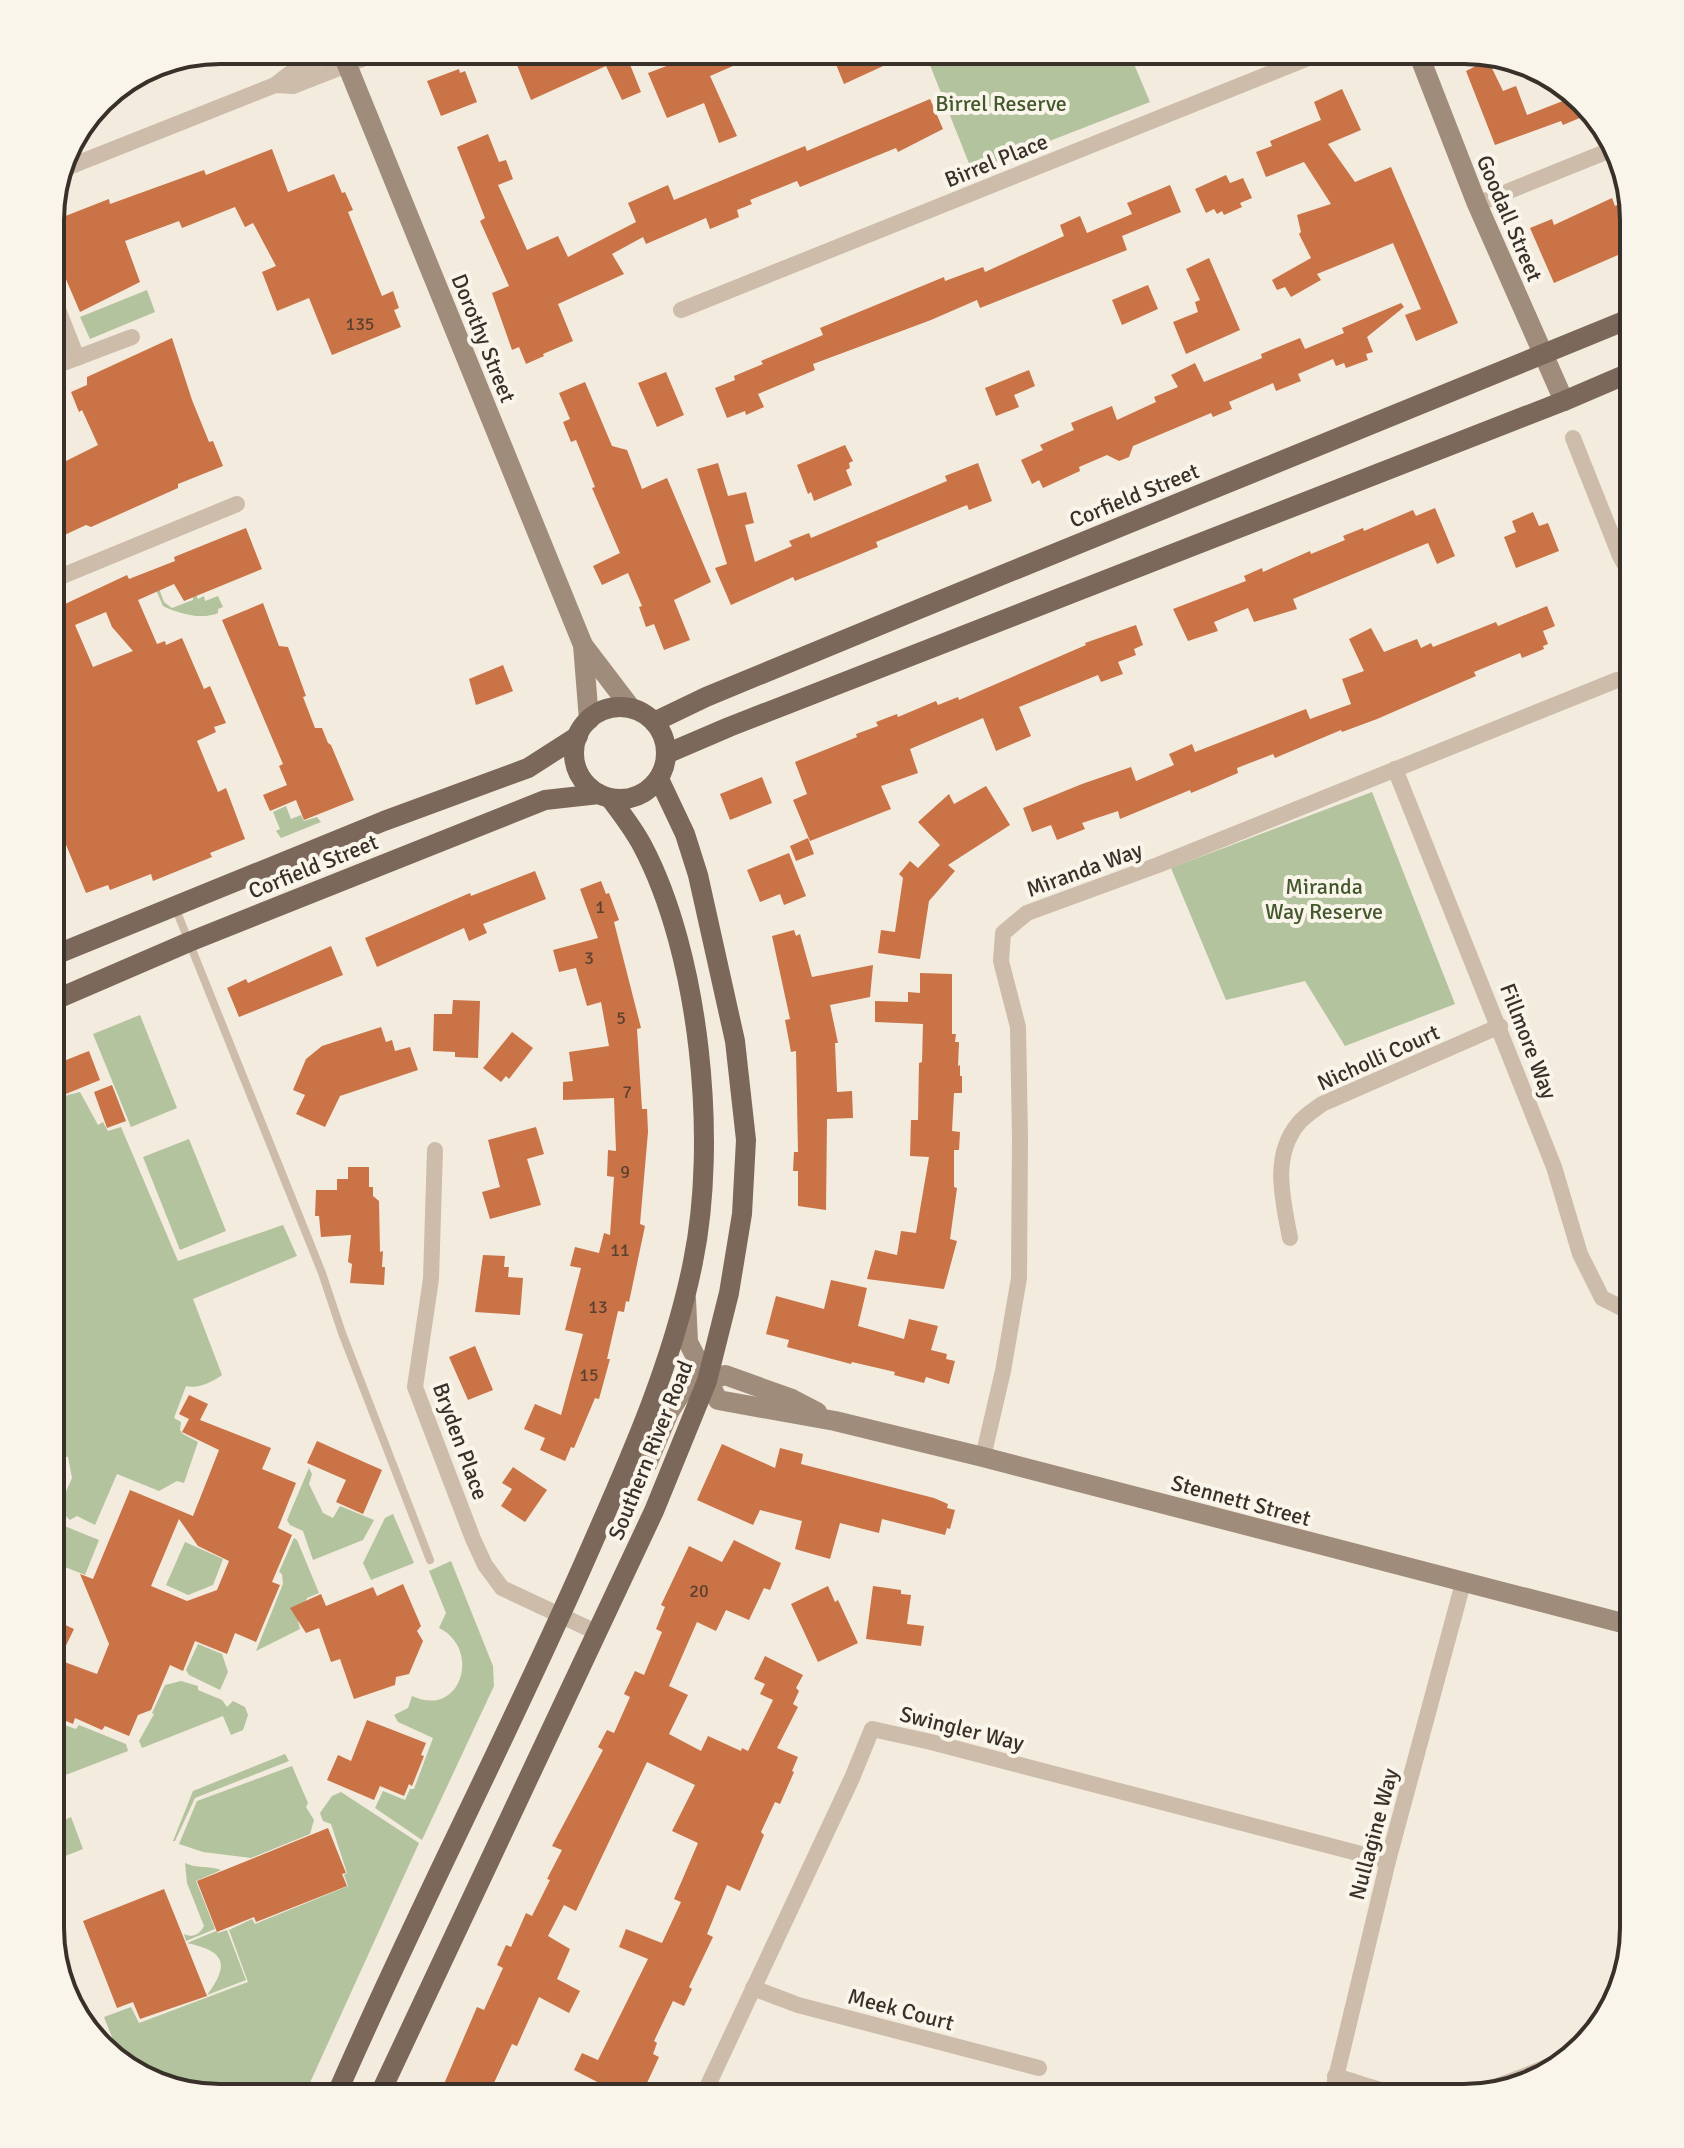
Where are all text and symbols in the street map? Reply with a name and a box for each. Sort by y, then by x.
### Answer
park label: Birrel Reserve [935,90,1067,117]
street label: Birrel Place [941,128,1052,193]
street label: Goodall Street [1471,151,1548,286]
street label: Dorothy Street [445,270,522,407]
house number: 135 [345,313,375,335]
street label: Corfield Street [1066,457,1203,534]
street label: Corfield Street [245,828,382,905]
street label: Miranda Way [1022,836,1147,903]
park label: Miranda Way Reserve [1265,873,1383,925]
house number: 1 [595,896,605,918]
house number: 3 [584,947,594,969]
street label: Fillmore Way [1494,980,1563,1103]
house number: 5 [616,1007,626,1029]
street label: Nicholli Court [1313,1018,1444,1096]
house number: 7 [622,1081,632,1103]
house number: 9 [620,1161,630,1183]
house number: 11 [610,1239,630,1261]
house number: 13 [588,1296,608,1318]
street label: Southern River Road [602,1357,699,1544]
house number: 15 [579,1364,599,1386]
street label: Bryden Place [427,1379,494,1503]
street label: Stennett Street [1168,1469,1314,1532]
house number: 20 [689,1580,709,1602]
street label: Swingler Way [897,1700,1027,1757]
street label: Nullagine Way [1343,1765,1404,1903]
street label: Meek Court [845,1982,957,2037]

